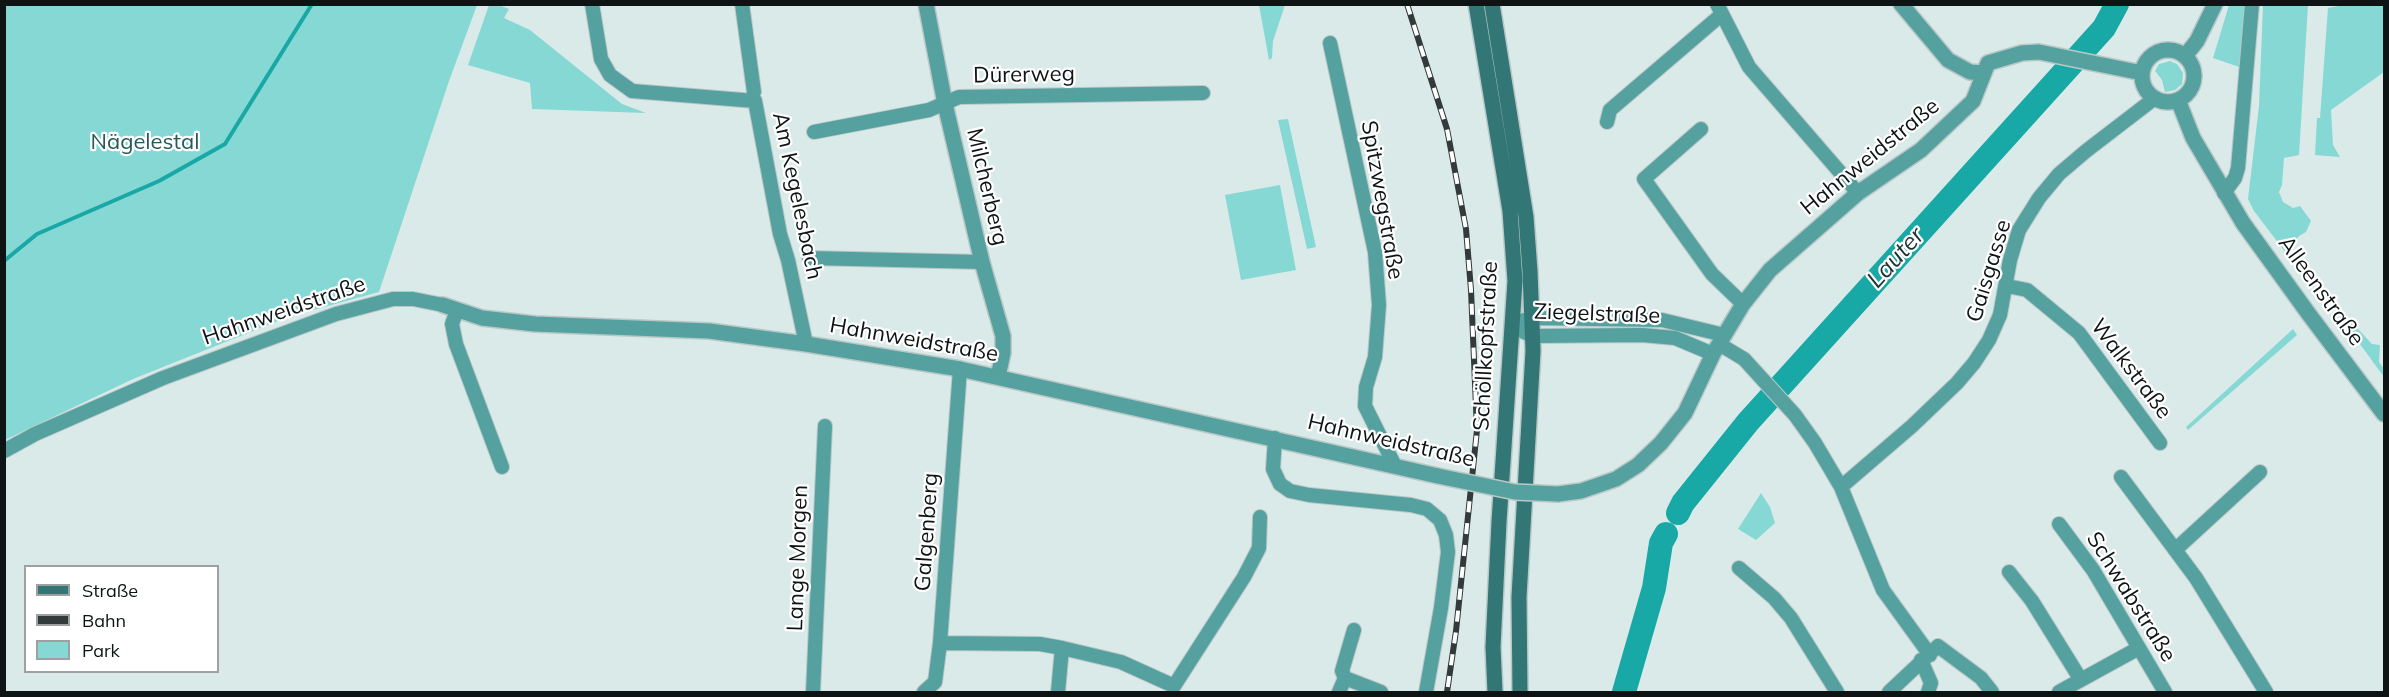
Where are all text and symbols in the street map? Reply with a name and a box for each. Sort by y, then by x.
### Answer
street label: Dürerweg [973,61,1075,89]
street label: Hahnweidstraße [1795,93,1945,221]
street label: Am Kegelesbach [766,110,828,282]
street label: Spitzwegstraße [1355,119,1409,281]
street label: Milcherberg [961,126,1013,248]
park label: Nägelestal [90,129,200,155]
street label: Gaisgasse [1961,217,2017,325]
water label: Lauter [1861,222,1931,294]
street label: Alleenstraße [2272,231,2370,351]
street label: Schöllkopfstraße [1468,260,1504,432]
street label: Hahnweidstraße [199,271,369,351]
street label: Ziegelstraße [1533,299,1661,329]
street label: Hahnweidstraße [828,312,1000,368]
street label: Walkstraße [2085,314,2177,424]
street label: Hahnweidstraße [1305,409,1477,473]
street label: Galgenberg [910,472,944,592]
street label: Lange Morgen [782,484,814,632]
street label: Schwabstraße [2081,527,2181,667]
legend [24,565,219,673]
text: Straße [82,579,138,602]
text: Bahn [82,609,126,632]
text: Park [82,639,120,662]

